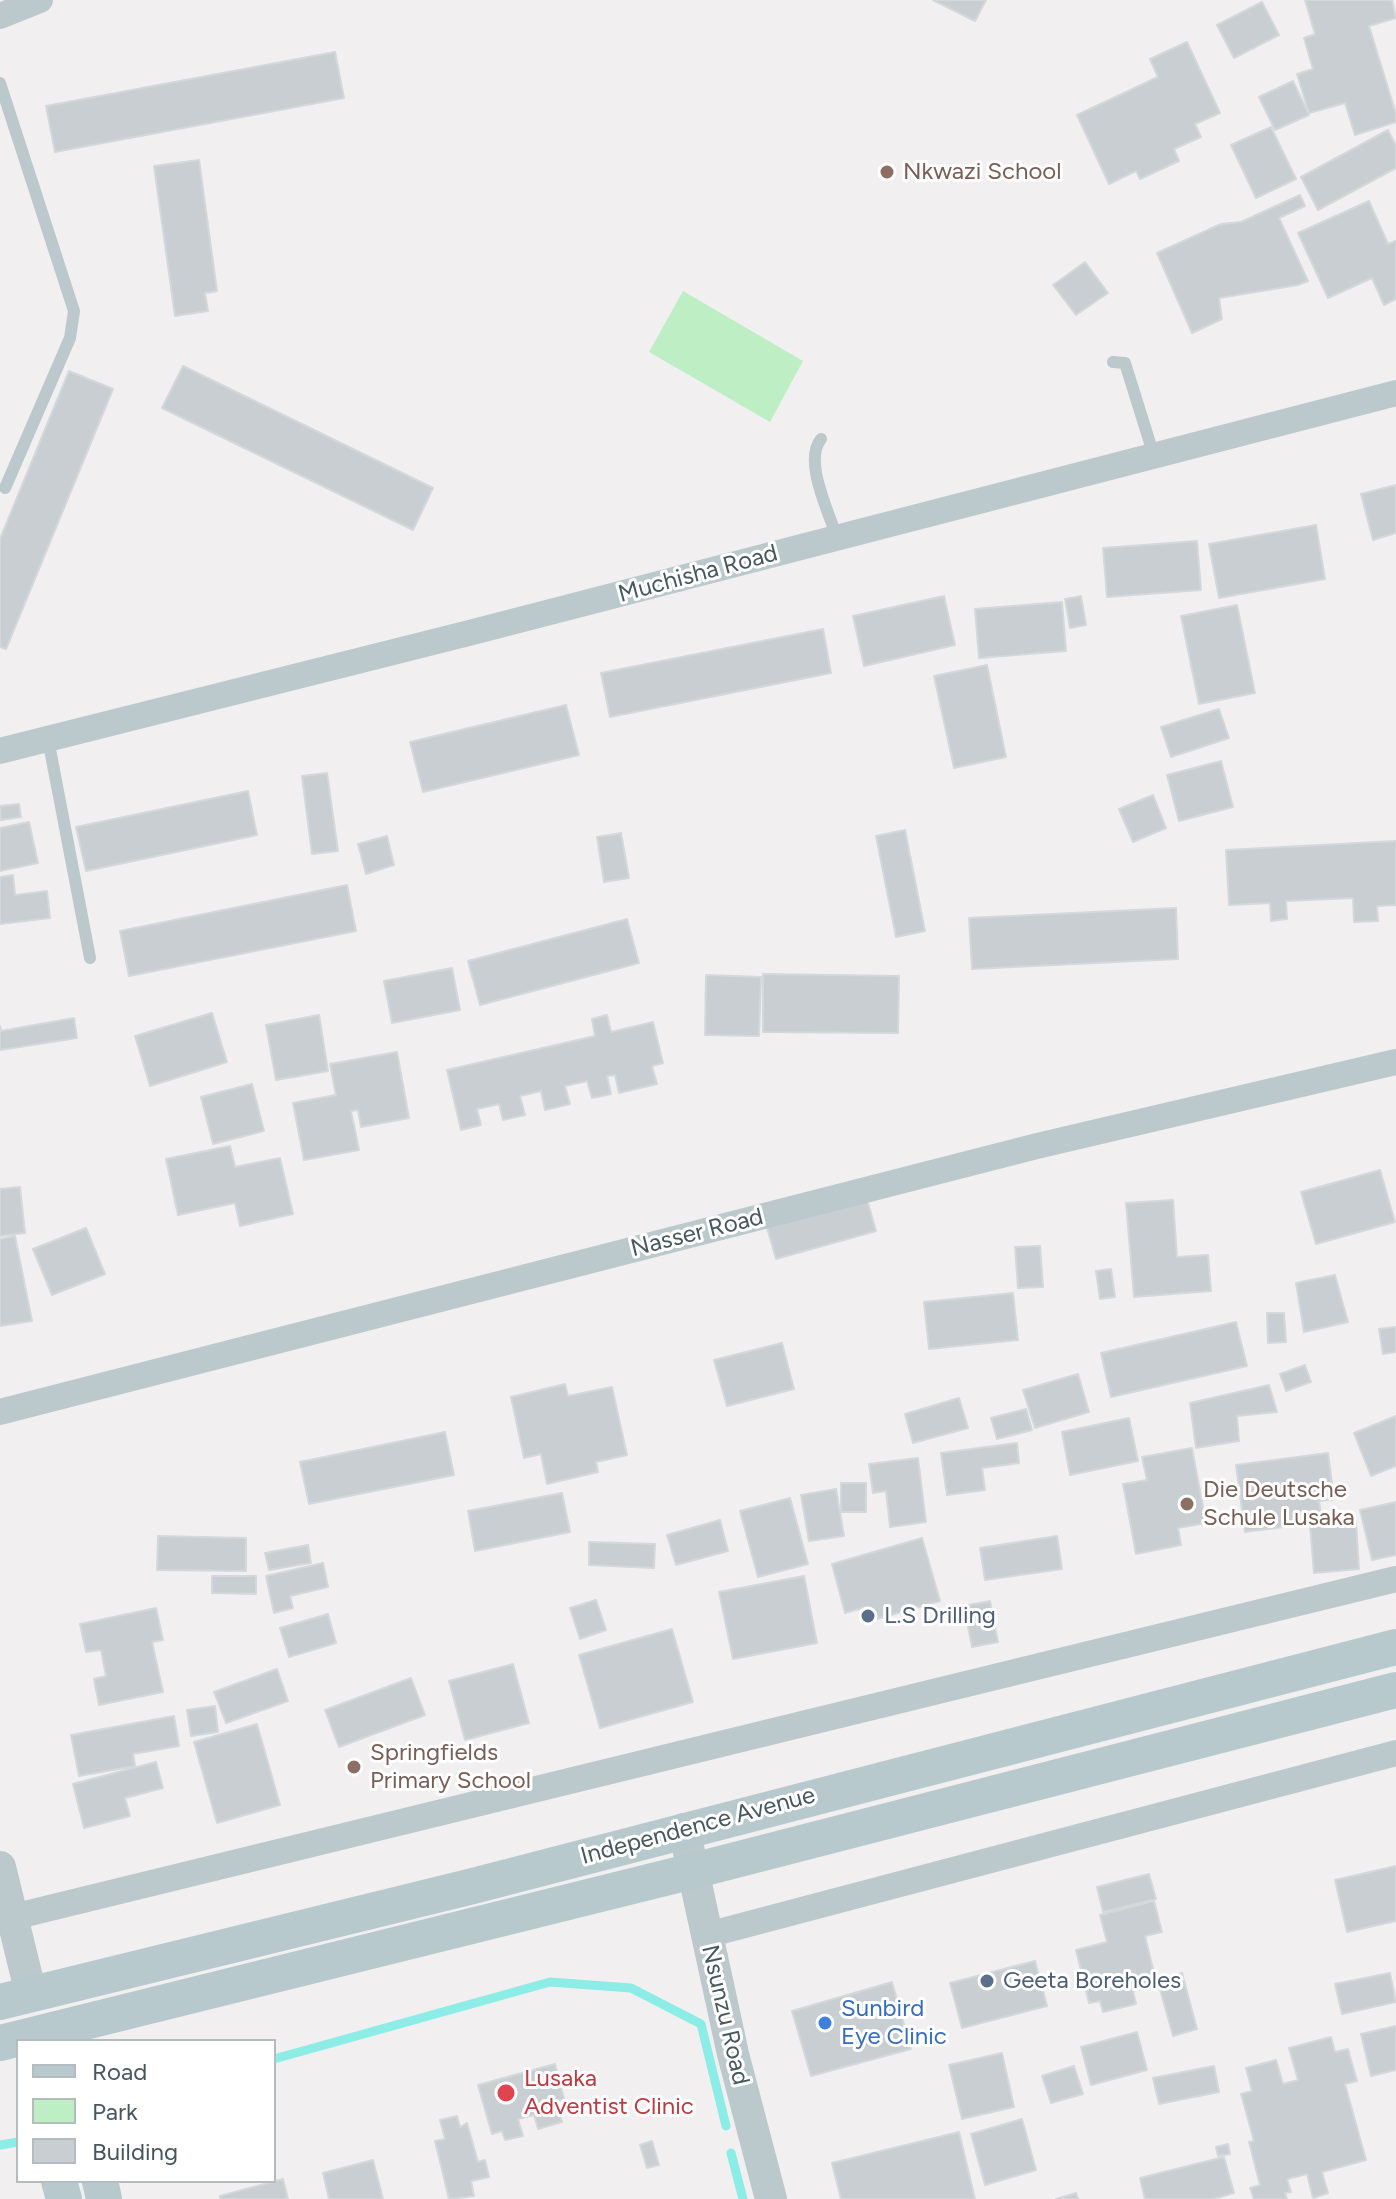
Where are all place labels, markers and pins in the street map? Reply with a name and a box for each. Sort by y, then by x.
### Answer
place label: Nkwazi School [903,158,1062,186]
marker: Nkwazi School [878,163,896,181]
place label: Die Deutsche Schule Lusaka [1203,1476,1355,1532]
marker: Die Deutsche Schule Lusaka [1178,1495,1196,1513]
place label: L.S Drilling [884,1602,996,1630]
marker: L.S Drilling [859,1607,877,1625]
place label: Springfields Primary School [370,1739,531,1795]
marker: Springfields Primary School [345,1758,363,1776]
place label: Geeta Boreholes [1003,1967,1181,1995]
marker: Geeta Boreholes [978,1972,996,1990]
place label: Sunbird Eye Clinic [841,1995,947,2051]
marker: Sunbird Eye Clinic [816,2014,834,2032]
place label: Lusaka Adventist Clinic [524,2065,694,2121]
marker: Lusaka Adventist Clinic [495,2082,517,2104]

